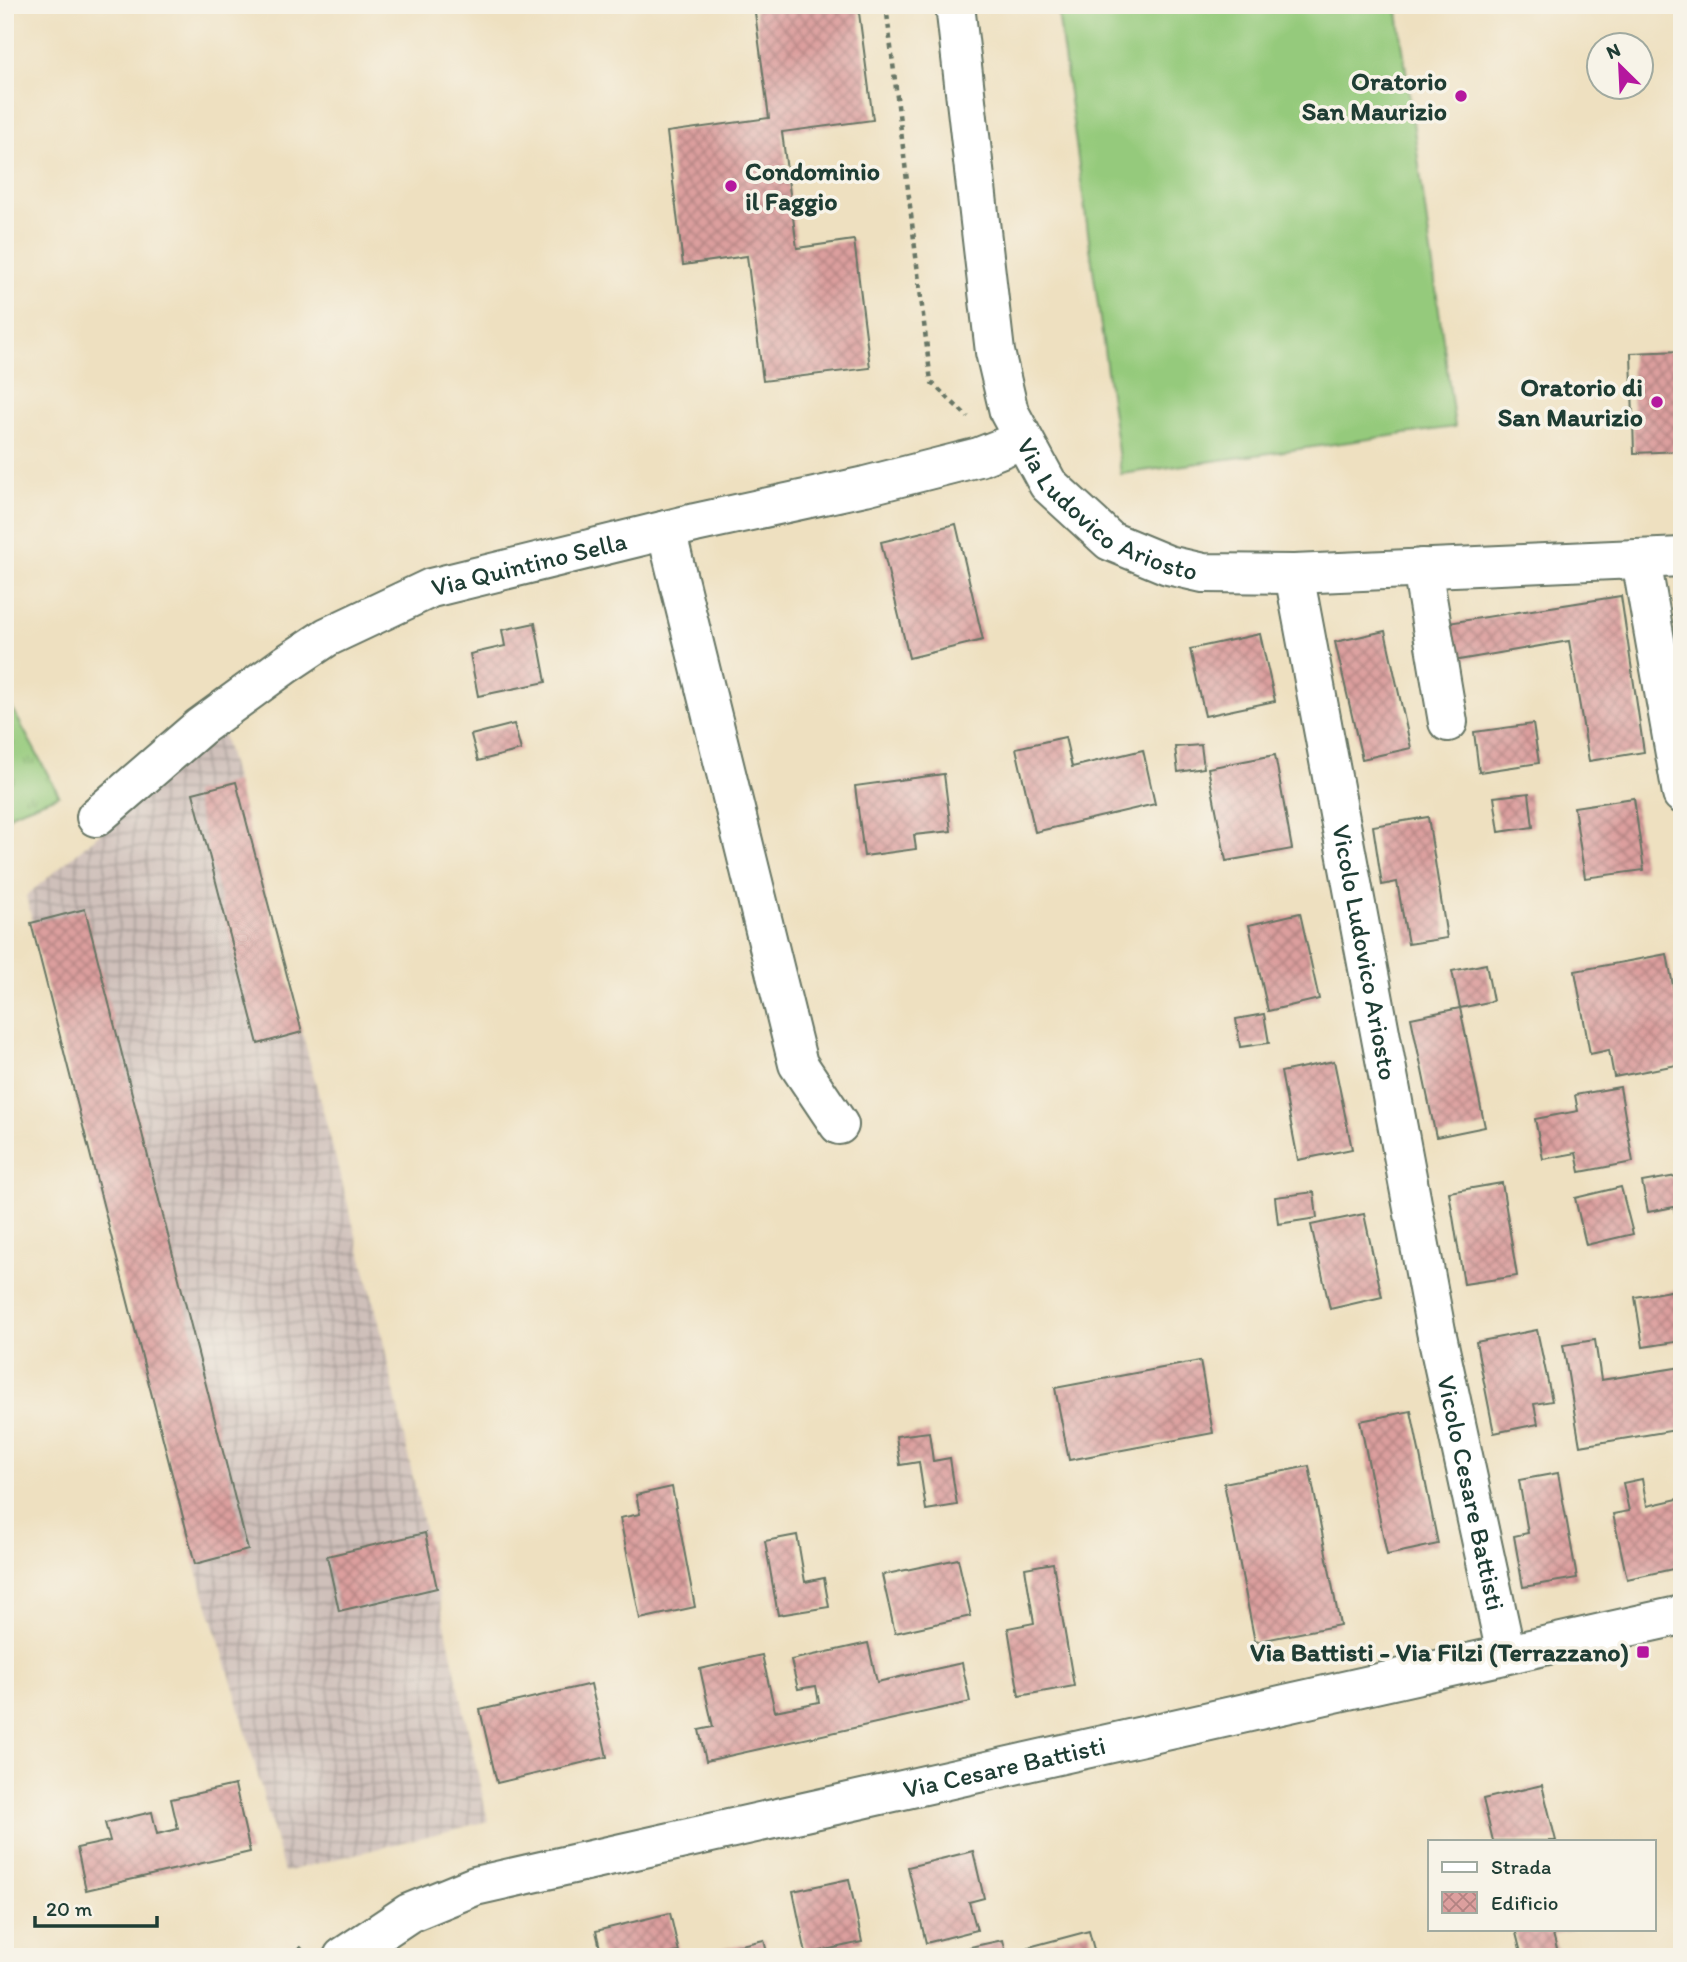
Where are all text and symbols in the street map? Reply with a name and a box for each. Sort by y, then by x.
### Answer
north arrow [1586,32,1656,102]
text: N [1603,38,1624,64]
place label: Oratorio San Maurizio [1302,65,1447,127]
marker: Oratorio San Maurizio [1453,88,1469,104]
place label: Condominio il Faggio [745,155,880,217]
marker: Condominio il Faggio [723,178,739,194]
place label: Oratorio di San Maurizio [1498,371,1643,433]
marker: Oratorio di San Maurizio [1649,394,1665,410]
street label: Via Ludovico Ariosto [1010,432,1201,587]
street label: Via Quintino Sella [428,524,630,603]
street label: Vicolo Ludovico Ariosto [1325,822,1405,1083]
street label: Vicolo Cesare Battisti [1430,1373,1512,1614]
place label: Via Battisti - Via Filzi (Terrazzano) [1250,1636,1629,1668]
marker: Via Battisti - Via Filzi (Terrazzano) [1635,1644,1651,1660]
street label: Via Cesare Battisti [900,1729,1108,1805]
legend [1428,1840,1656,1930]
text: Strada [1491,1854,1551,1879]
scale bar [35,1885,158,1929]
text: Edificio [1491,1890,1559,1915]
text: 20 m [46,1896,93,1921]

